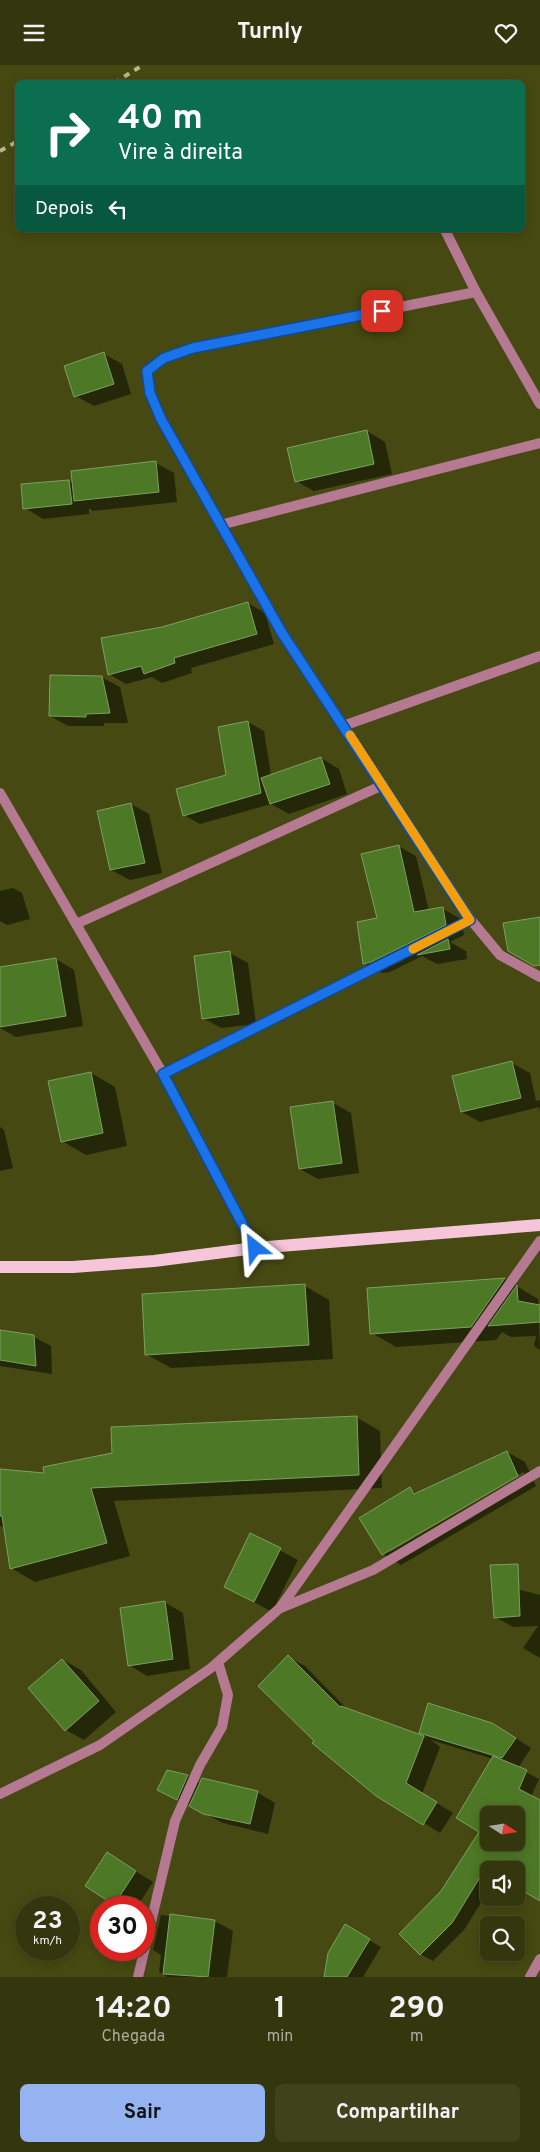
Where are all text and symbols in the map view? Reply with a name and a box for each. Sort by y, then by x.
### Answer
icon: menu [20,19,48,47]
text: Turnly [237,19,303,46]
icon: heart [492,19,520,47]
text: 40 m [118,97,203,141]
icon: right [35,100,100,165]
text: Vire à direita [118,140,243,167]
icon: left [104,195,132,223]
text: Depois [35,197,94,221]
pin [361,290,403,332]
icon: arrive [368,297,396,325]
position arrow [228,1221,280,1273]
north arrow [480,1806,525,1851]
map controls [480,1806,525,1961]
button: sound [480,1861,525,1906]
speed limit sign: 30 [90,1896,155,1961]
text: 23 [32,1906,63,1938]
button: search [480,1916,525,1961]
text: km/h [33,1933,62,1949]
text: 14:20 [95,1991,172,2028]
text: 1 [274,1991,286,2028]
text: 290 [388,1991,445,2028]
text: Chegada [102,2027,165,2047]
text: min [267,2027,293,2047]
text: m [410,2027,423,2047]
button: Sair [20,2084,265,2142]
button: Compartilhar [275,2084,520,2142]

